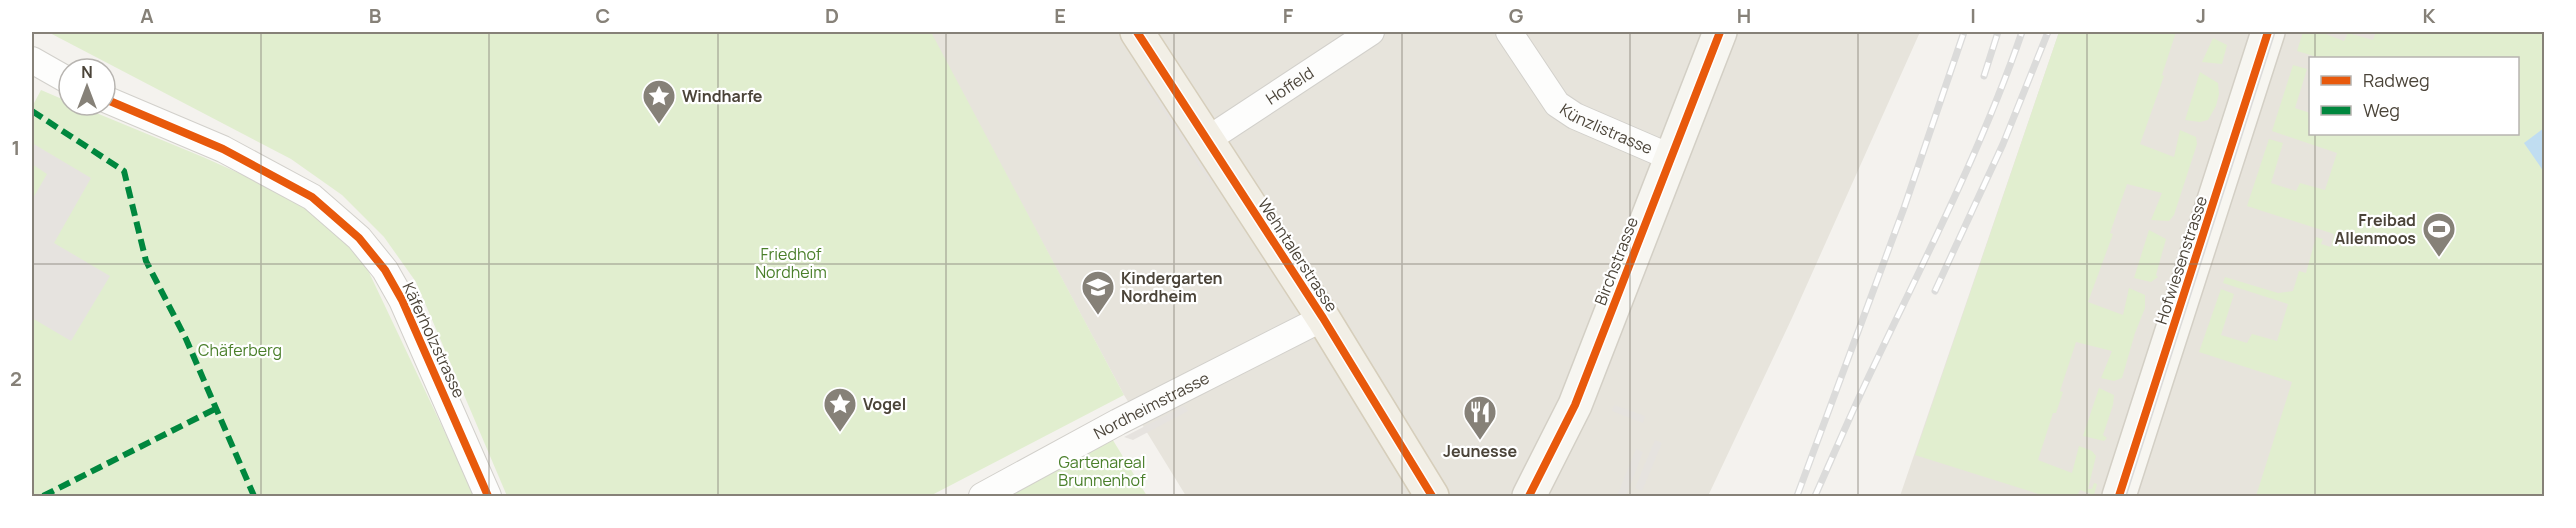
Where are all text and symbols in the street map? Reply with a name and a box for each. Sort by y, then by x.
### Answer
text: A [140,2,154,29]
text: B [369,2,382,29]
text: C [596,2,610,29]
text: D [825,2,839,29]
text: E [1054,2,1066,29]
text: F [1283,2,1294,29]
text: G [1509,2,1524,29]
text: H [1737,2,1751,29]
text: I [1970,2,1976,29]
text: J [2196,2,2206,29]
text: K [2423,2,2436,29]
north arrow [57,57,117,117]
legend [2309,57,2519,135]
text: N [81,61,93,83]
street label: Hoffeld [1261,62,1318,109]
text: Radweg [2363,68,2430,92]
place icon: Windharfe [641,78,677,125]
place label: Windharfe [682,85,763,107]
street label: Künzlistrasse [1556,98,1656,159]
text: Weg [2363,98,2400,122]
text: 1 [12,134,20,161]
street label: Hofwiesenstrasse [2150,193,2212,327]
street label: Wehntalerstrasse [1253,194,1343,316]
place label: Freibad Allenmoos [2334,209,2416,249]
sports icon: Freibad Allenmoos [2421,211,2457,258]
street label: Birchstrasse [1589,214,1643,308]
park label: Friedhof Nordheim [755,243,827,283]
place label: Kindergarten Nordheim [1121,267,1223,307]
school or university icon: Kindergarten Nordheim [1080,269,1116,316]
street label: Käferholzstrasse [398,279,470,401]
park label: Chäferberg [198,339,282,361]
text: 2 [10,365,22,392]
street label: Nordheimstrasse [1090,367,1213,444]
place icon: Vogel [822,386,858,433]
place label: Vogel [863,393,906,415]
restaurant icon: Jeunesse [1462,394,1498,441]
place label: Jeunesse [1443,440,1517,462]
park label: Gartenareal Brunnenhof [1058,451,1146,491]

